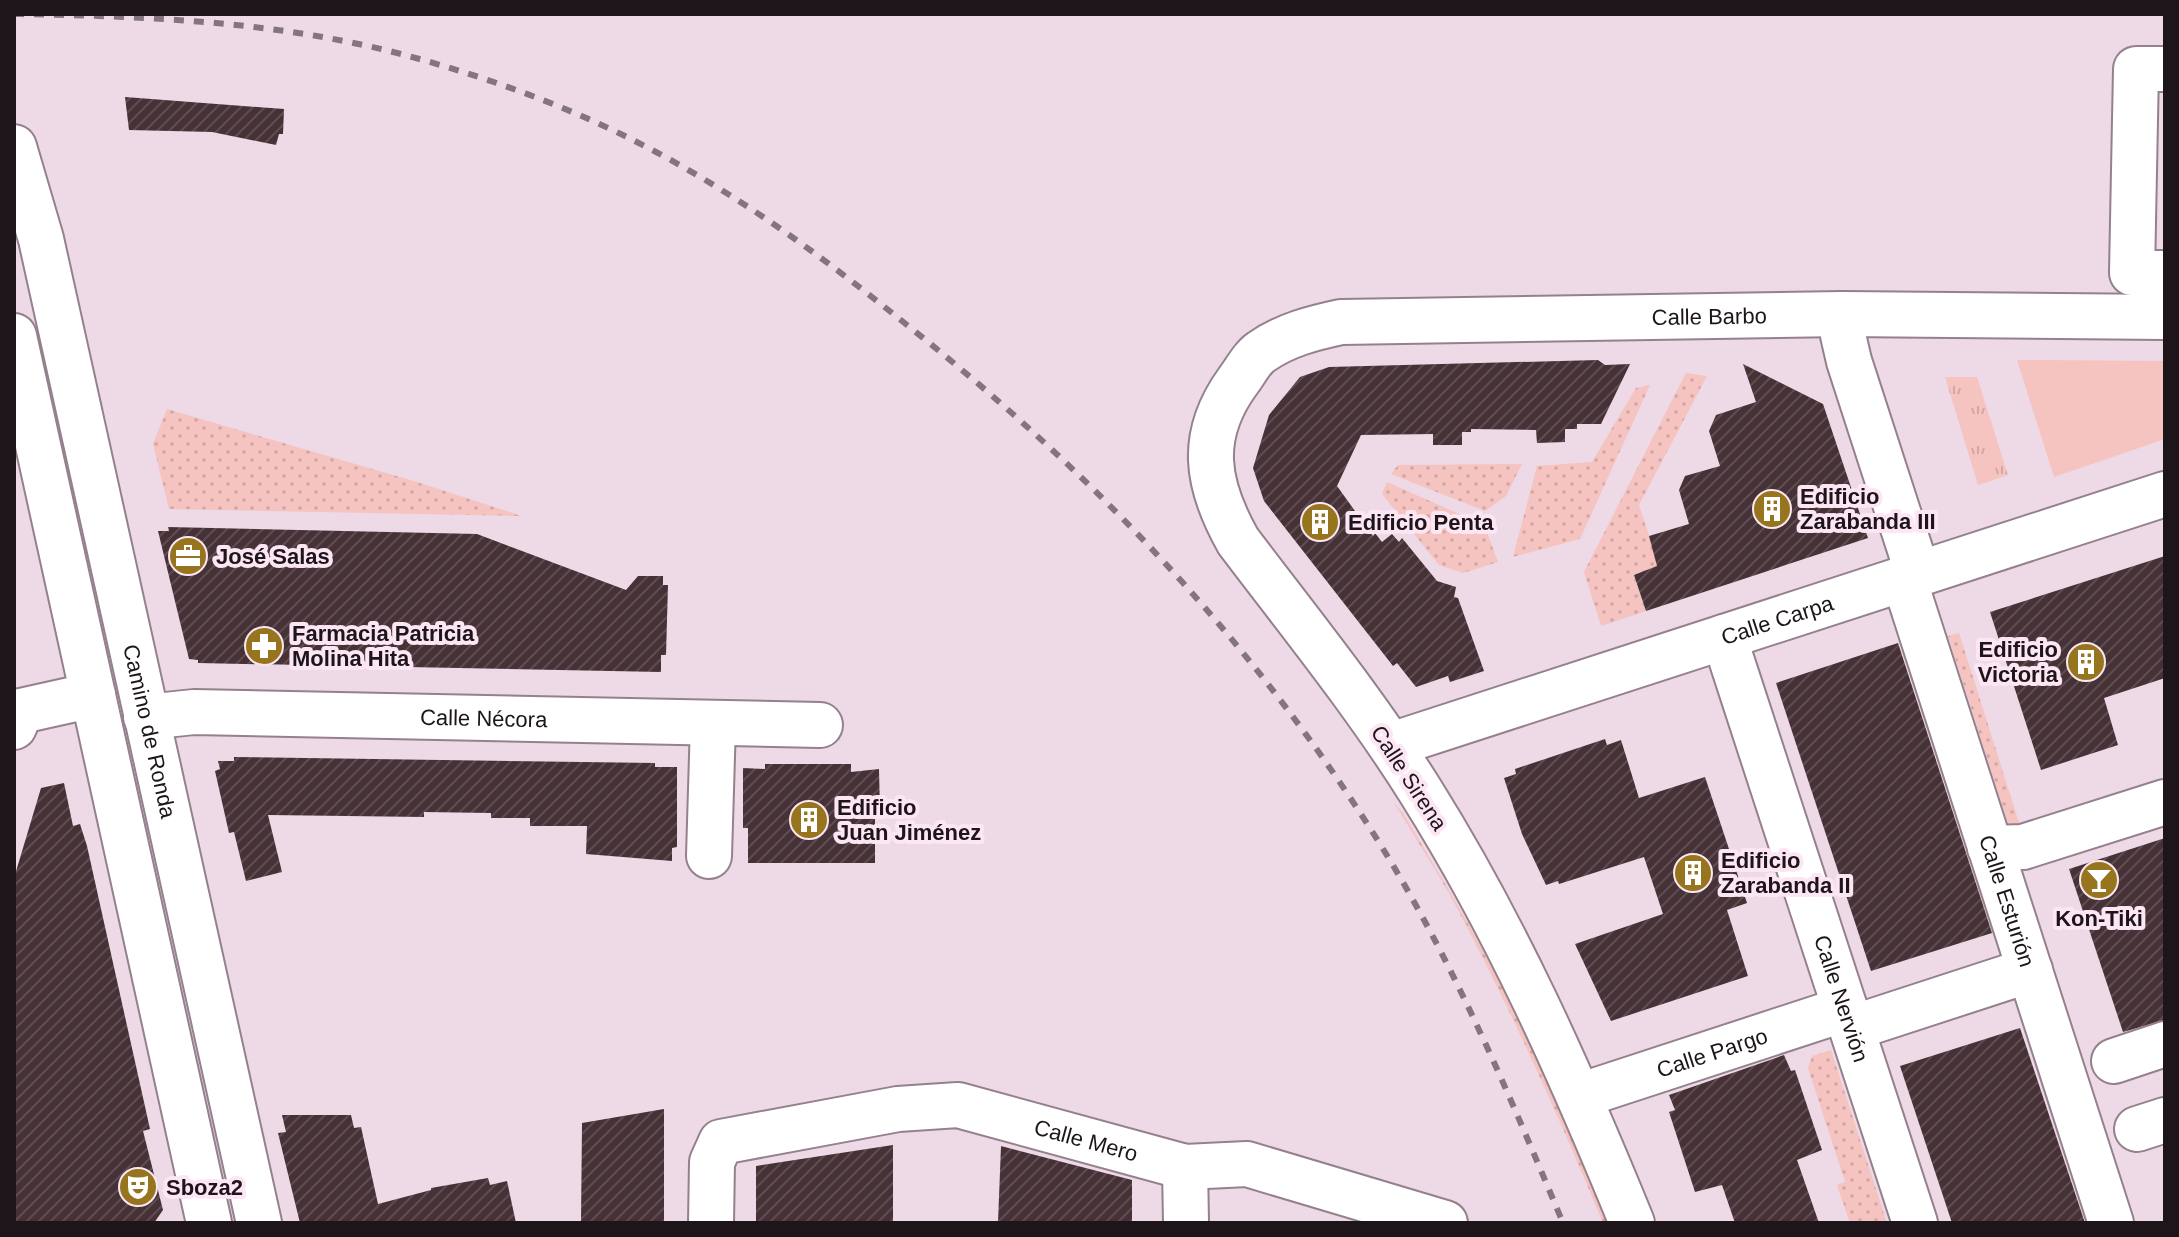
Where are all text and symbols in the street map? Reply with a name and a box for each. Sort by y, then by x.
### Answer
street label: Calle Barbo [1652,303,1767,330]
place label: Edificio Zarabanda III [1800,484,1936,534]
building icon: Edificio Zarabanda III [1751,488,1793,530]
building icon: Edificio Penta [1299,501,1341,543]
place label: Edificio Penta [1348,510,1494,535]
office icon: José Salas [167,535,209,577]
place label: José Salas [216,544,330,569]
street label: Calle Carpa [1718,590,1837,650]
place label: Farmacia Patricia Molina Hita [292,621,475,671]
pharmacy icon: Farmacia Patricia Molina Hita [243,625,285,667]
place label: Edificio Victoria [1978,637,2059,687]
building icon: Edificio Victoria [2065,641,2107,683]
street label: Camino de Ronda [119,642,182,821]
street label: Calle Nécora [420,704,548,732]
street label: Calle Sirena [1366,721,1453,836]
place label: Edificio Juan Jiménez [837,795,981,845]
building icon: Edificio Juan Jiménez [788,799,830,841]
street label: Calle Esturión [1975,832,2040,970]
place label: Edificio Zarabanda II [1721,848,1851,898]
building icon: Edificio Zarabanda II [1672,852,1714,894]
bar icon: Kon-Tiki [2078,859,2120,901]
place label: Kon-Tiki [2055,906,2143,931]
street label: Calle Nervión [1809,932,1874,1065]
street label: Calle Pargo [1653,1023,1771,1082]
street label: Calle Mero [1032,1114,1141,1166]
theatre icon: Sboza2 [117,1166,159,1208]
place label: Sboza2 [166,1175,243,1200]

